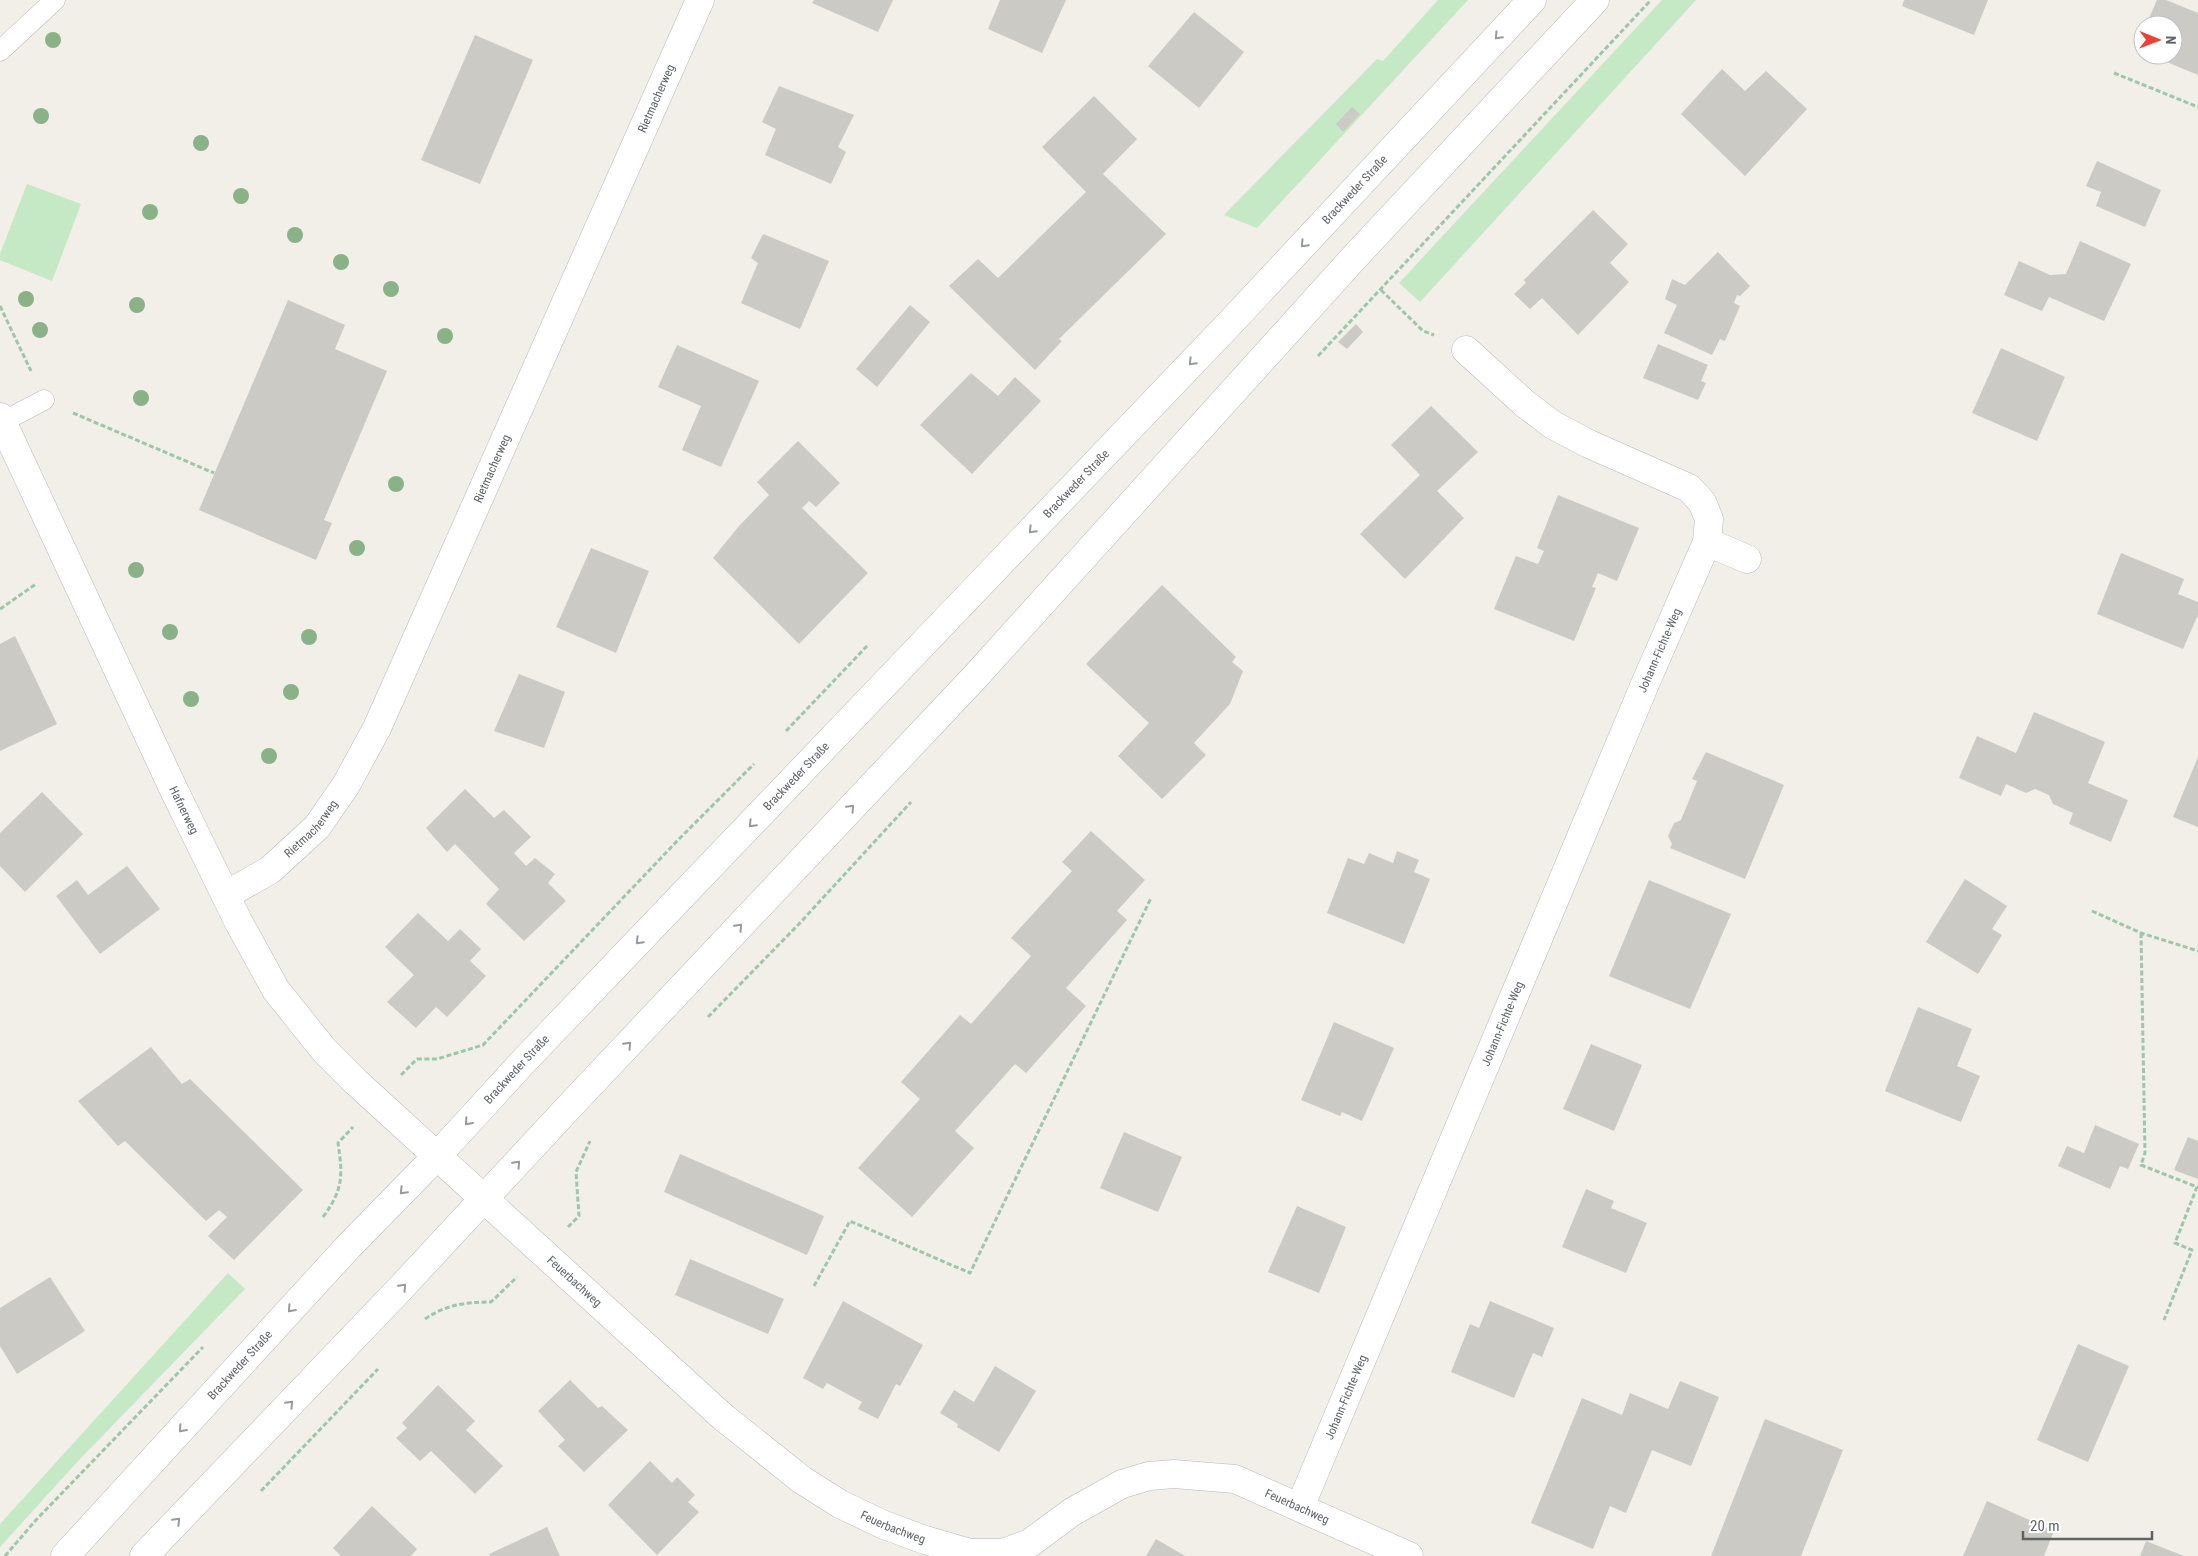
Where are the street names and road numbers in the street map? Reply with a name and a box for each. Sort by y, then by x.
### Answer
street label: Rietmacherweg [635,62,678,135]
street label: Brackweder Straße [1319,152,1390,227]
street label: Rietmacherweg [471,432,513,505]
street label: Brackweder Straße [1040,446,1112,521]
street label: Johann-Fichte-Weg [1635,606,1684,695]
street label: Brackweder Straße [760,739,832,813]
street label: Hafnerweg [166,784,201,836]
street label: Rietmacherweg [281,797,341,860]
street label: Johann-Fichte-Weg [1479,979,1527,1068]
street label: Brackweder Straße [481,1032,552,1107]
street label: Feuerbachweg [544,1253,605,1310]
street label: Brackweder Straße [205,1327,275,1403]
street label: Johann-Fichte-Weg [1322,1353,1370,1442]
street label: Feuerbachweg [1263,1486,1331,1527]
street label: Feuerbachweg [858,1508,927,1547]

